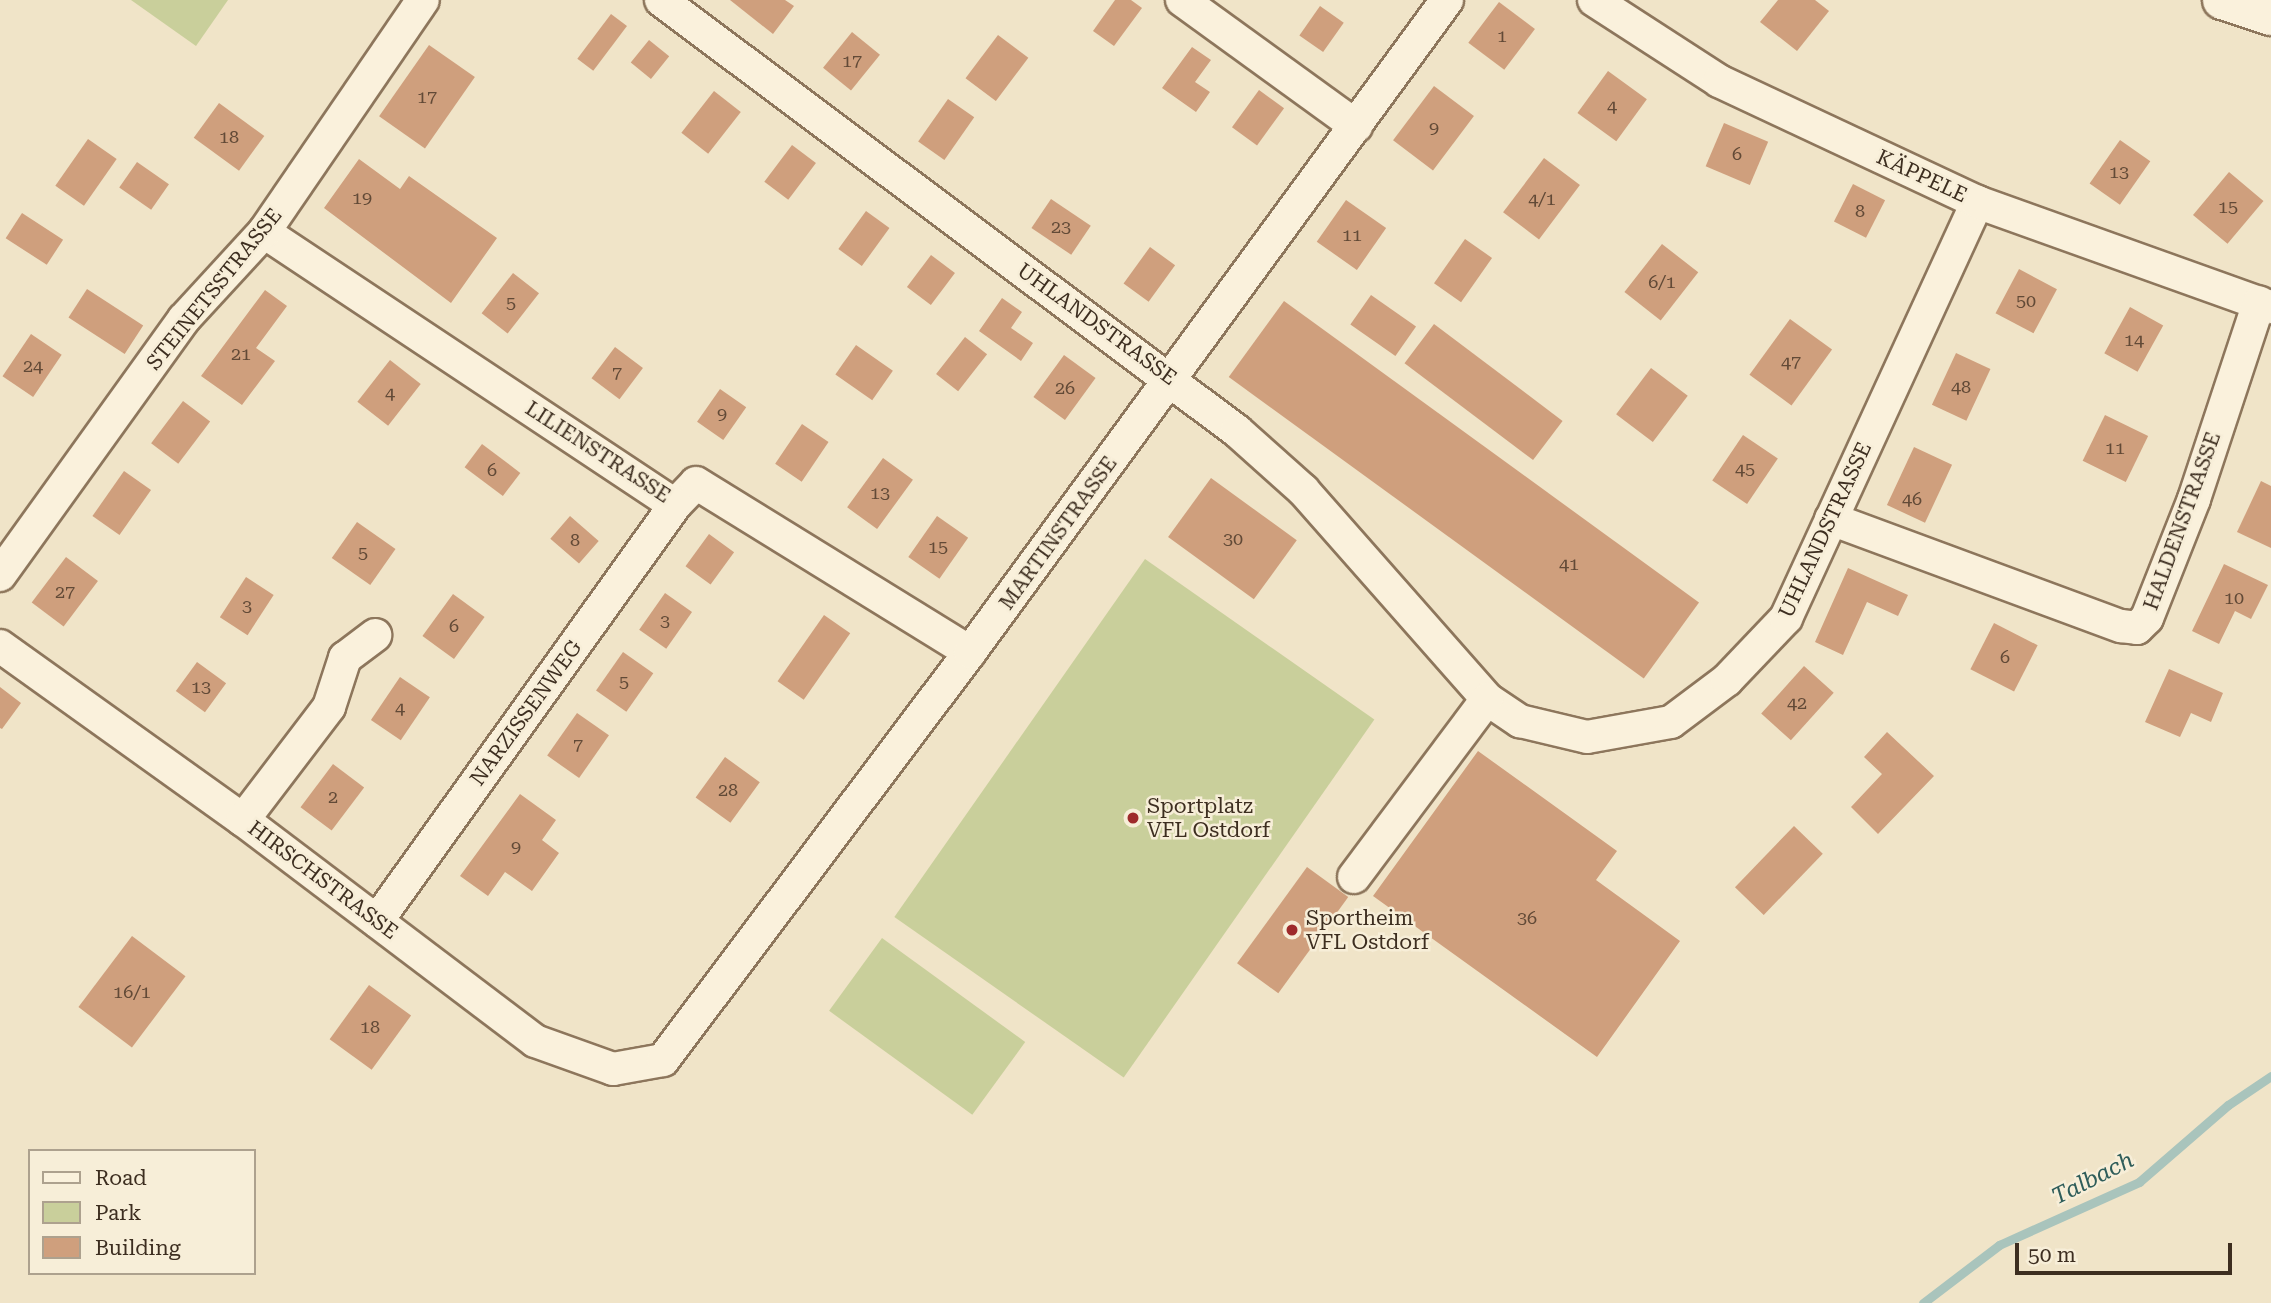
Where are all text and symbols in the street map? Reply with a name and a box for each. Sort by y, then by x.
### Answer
house number: 1 [1497,25,1507,47]
house number: 17 [842,50,862,72]
house number: 17 [417,86,437,108]
house number: 4 [1607,95,1617,117]
house number: 9 [1429,117,1439,139]
house number: 18 [219,126,239,148]
house number: 6 [1732,143,1742,165]
street label: KÄPPELE [1873,144,1971,208]
house number: 13 [2109,161,2129,183]
house number: 19 [352,187,372,209]
house number: 4/1 [1528,188,1556,210]
house number: 15 [2218,196,2238,218]
house number: 8 [1855,200,1865,222]
street label: STEINETSSTRASSE [141,203,287,375]
house number: 23 [1051,216,1071,238]
house number: 11 [1342,224,1362,246]
street label: UHLANDSTRASSE [1012,258,1182,390]
house number: 6/1 [1648,271,1676,293]
house number: 50 [2016,290,2036,312]
house number: 5 [506,292,516,314]
house number: 14 [2124,329,2144,351]
house number: 21 [231,343,251,365]
house number: 47 [1781,351,1801,373]
house number: 24 [23,355,43,377]
house number: 7 [612,362,622,384]
house number: 48 [1951,376,1971,398]
house number: 26 [1055,377,1075,399]
house number: 4 [385,382,395,404]
street label: LILIENSTRASSE [521,396,675,508]
house number: 9 [717,403,727,425]
street label: HALDENSTRASSE [2138,429,2226,613]
house number: 11 [2105,437,2125,459]
street label: UHLANDSTRASSE [1773,438,1877,622]
street label: MARTINSTRASSE [994,451,1122,615]
house number: 45 [1735,458,1755,480]
house number: 6 [487,459,497,481]
house number: 13 [870,482,890,504]
house number: 46 [1902,488,1922,510]
house number: 30 [1223,528,1243,550]
house number: 8 [570,529,580,551]
house number: 15 [928,536,948,558]
house number: 5 [358,542,368,564]
house number: 41 [1559,553,1579,575]
house number: 27 [55,581,75,603]
house number: 10 [2224,587,2244,609]
house number: 3 [242,595,252,617]
house number: 3 [660,610,670,632]
house number: 6 [449,615,459,637]
street label: NARZISSENWEG [465,635,587,791]
house number: 6 [2000,646,2010,668]
house number: 5 [619,671,629,693]
house number: 13 [191,676,211,698]
house number: 42 [1787,692,1807,714]
house number: 4 [395,697,405,719]
house number: 7 [573,734,583,756]
house number: 28 [718,779,738,801]
house number: 2 [328,786,338,808]
place label: Sportplatz VFL Ostdorf [1147,793,1270,843]
marker: Sportplatz VFL Ostdorf [1125,810,1141,826]
street label: HIRSCHSTRASSE [243,815,403,945]
house number: 9 [511,836,521,858]
place label: Sportheim VFL Ostdorf [1306,905,1429,955]
house number: 36 [1517,907,1537,929]
marker: Sportheim VFL Ostdorf [1284,922,1300,938]
house number: 16/1 [113,981,151,1003]
house number: 18 [360,1016,380,1038]
water label: Talbach [2047,1147,2139,1211]
legend [28,1149,256,1275]
text: Road [95,1166,147,1190]
text: Park [95,1201,141,1225]
scale bar [2019,1230,2236,1274]
text: Building [95,1236,181,1260]
text: 50 m [2028,1243,2076,1267]

